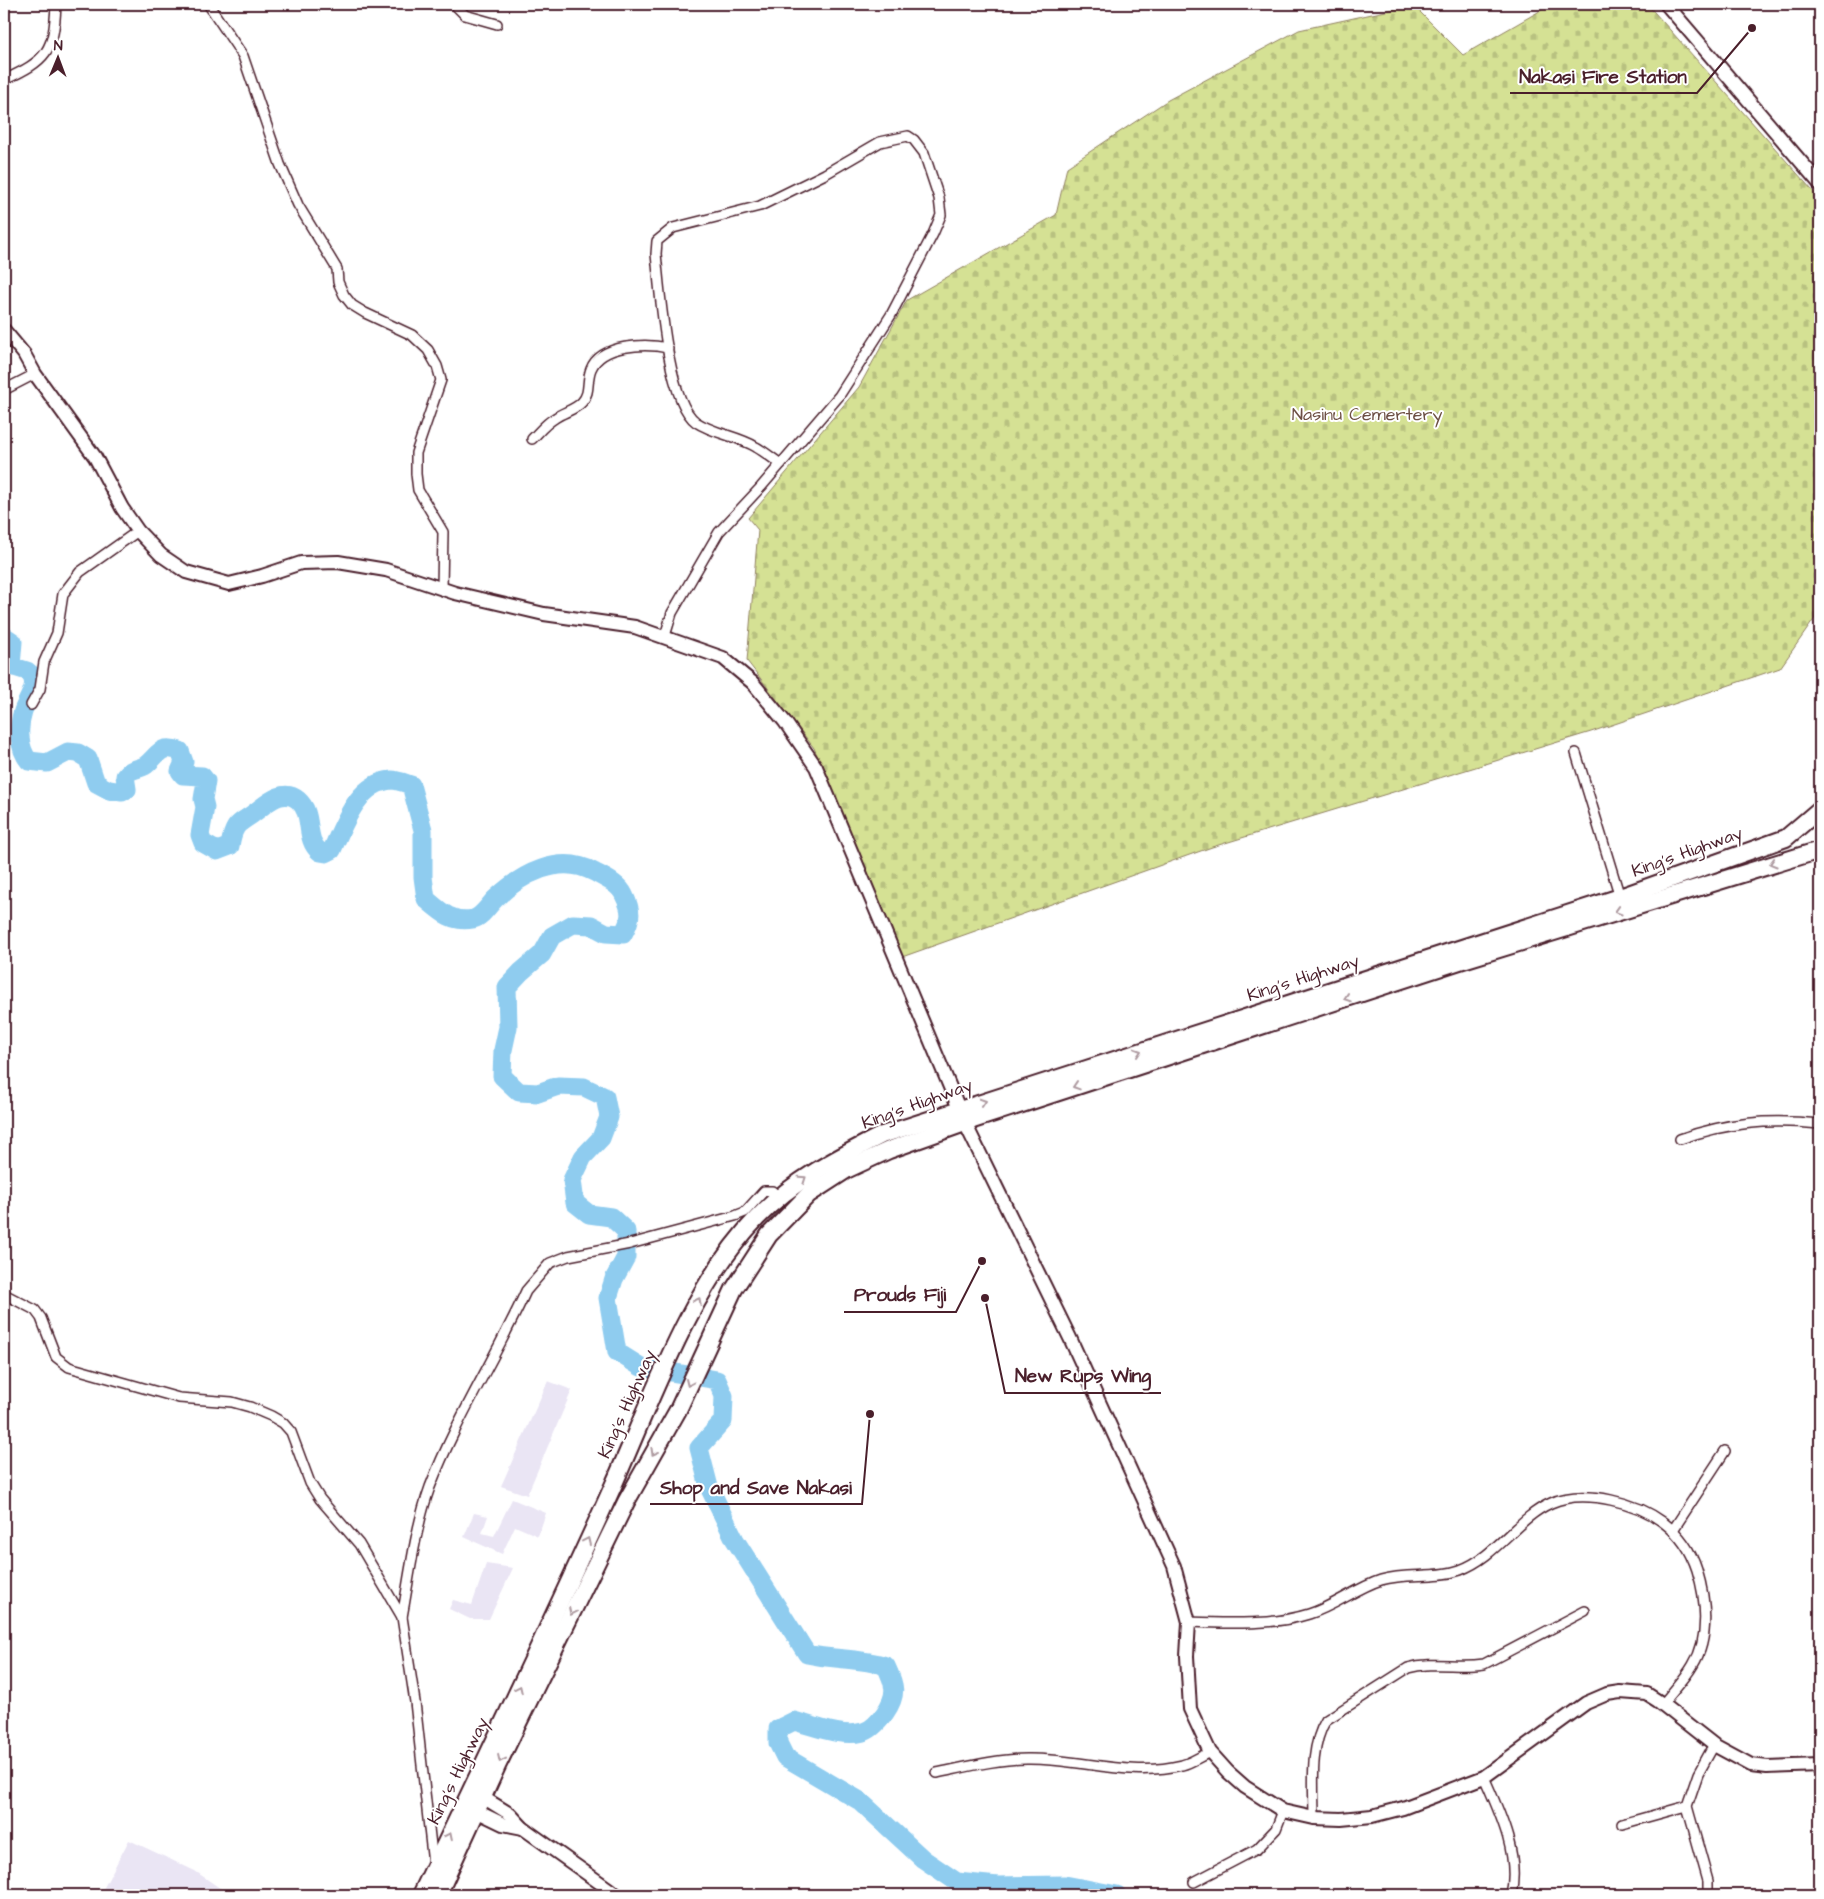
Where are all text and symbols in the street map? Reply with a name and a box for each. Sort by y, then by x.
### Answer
north arrow [32,32,82,82]
text: N [54,36,63,56]
callout: Nakasi Fire Station [1510,59,1697,93]
text: Nakasi Fire Station [1519,64,1687,91]
park label: Nasinu Cemertery [1292,402,1442,428]
street label: King's Highway [1628,820,1746,885]
one-way arrow [1770,857,1778,867]
one-way arrow [1615,906,1623,916]
street label: King's Highway [1244,948,1363,1009]
one-way arrow [1343,992,1351,1002]
one-way arrow [1133,1048,1142,1058]
street label: King's Highway [858,1072,976,1137]
one-way arrow [1072,1081,1081,1091]
one-way arrow [979,1098,987,1108]
one-way arrow [798,1176,807,1186]
callout: Prouds Fiji [844,1278,956,1312]
text: Prouds Fiji [854,1282,946,1309]
one-way arrow [692,1298,702,1307]
street label: King's Highway [592,1346,663,1463]
callout: New Rups Wing [1005,1359,1161,1393]
text: New Rups Wing [1015,1363,1151,1391]
one-way arrow [685,1378,696,1387]
one-way arrow [650,1447,660,1456]
callout: Shop and Save Nakasi [650,1470,862,1504]
text: Shop and Save Nakasi [659,1475,852,1502]
one-way arrow [581,1537,592,1546]
one-way arrow [568,1607,578,1616]
one-way arrow [513,1685,523,1694]
street label: King's Highway [421,1713,496,1829]
one-way arrow [497,1753,507,1762]
one-way arrow [443,1832,453,1841]

